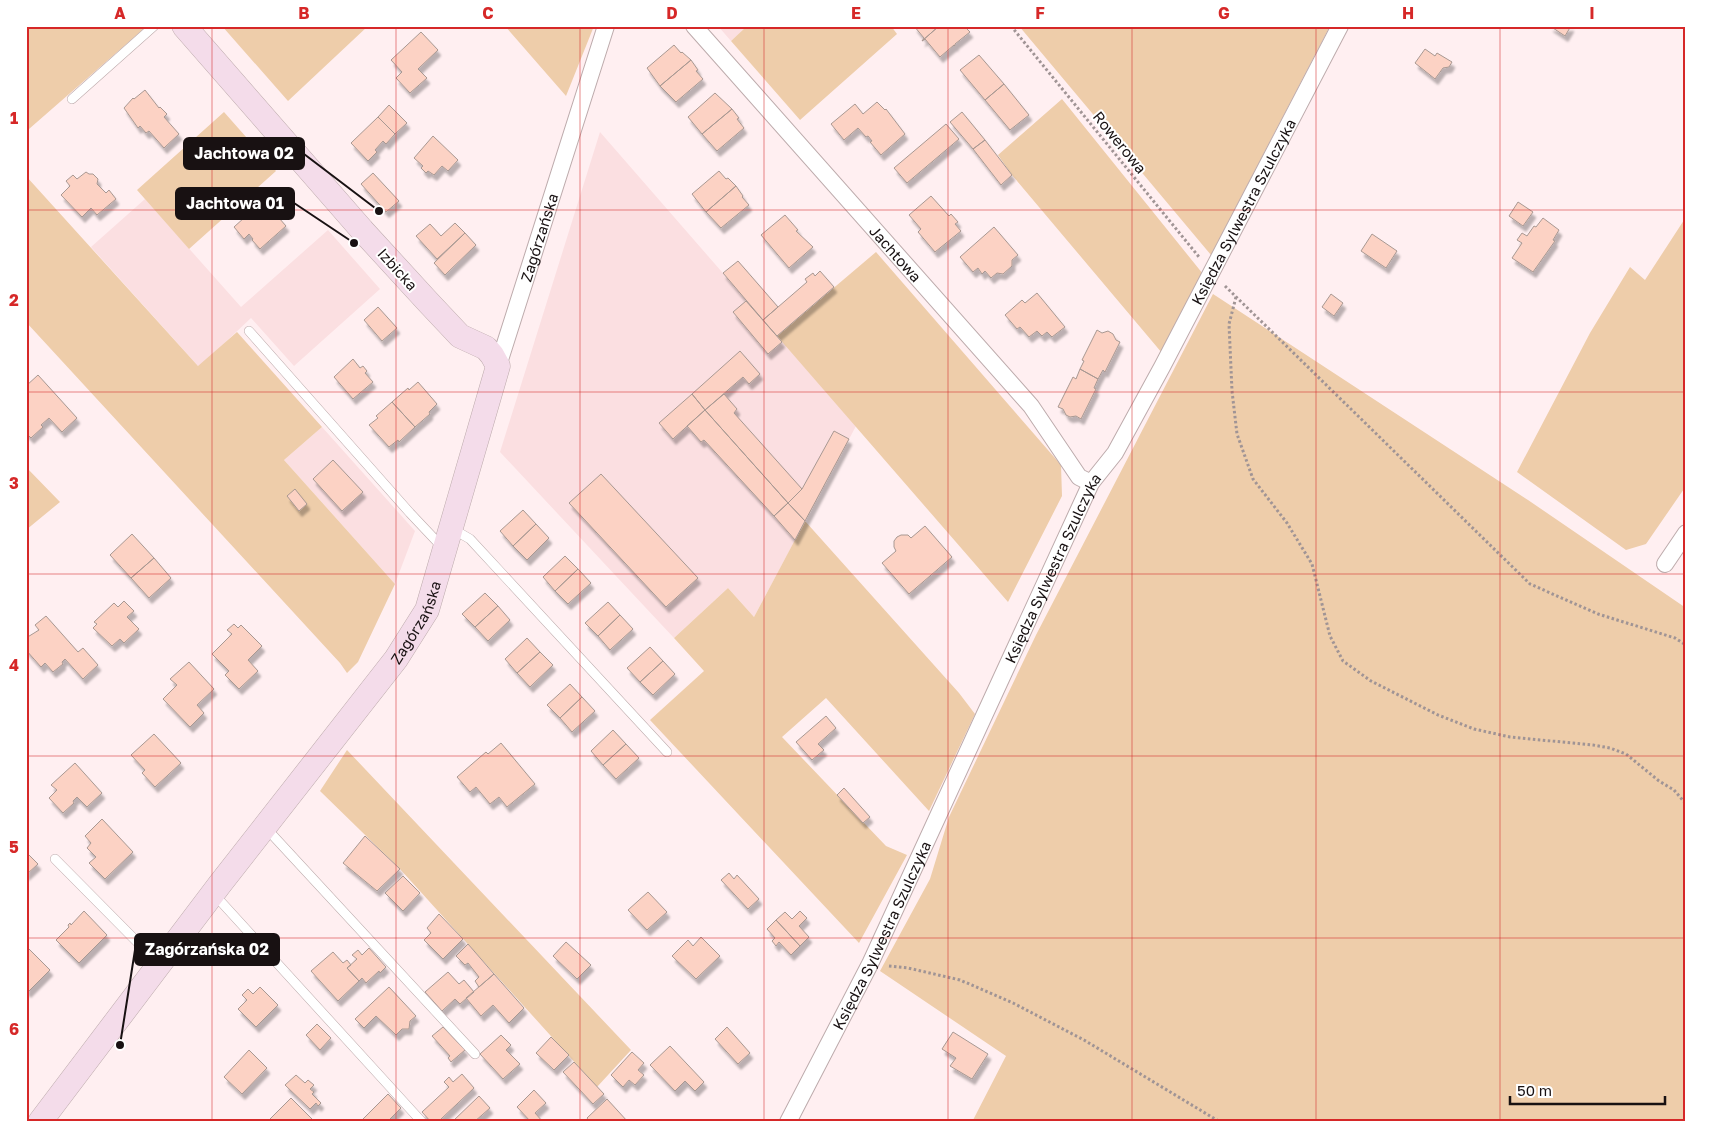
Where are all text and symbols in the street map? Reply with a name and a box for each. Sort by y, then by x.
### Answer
text: A [114,3,126,23]
text: B [298,3,310,23]
text: C [482,3,494,23]
text: D [666,3,678,23]
text: E [851,3,861,23]
text: F [1035,3,1045,23]
text: G [1218,3,1230,23]
text: H [1402,3,1414,23]
text: I [1589,3,1595,23]
street label: Rowerowa [1090,107,1150,177]
text: 1 [10,108,18,128]
street label: Księdza Sylwestra Szulczyka [1187,116,1299,308]
callout: Jachtowa 02 [184,138,304,169]
text: Jachtowa 02 [194,143,294,163]
callout: Jachtowa 01 [176,188,294,219]
street label: Zagórzańska [516,191,561,284]
text: Jachtowa 01 [186,193,284,213]
street label: Jachtowa [866,222,925,285]
street label: Izbicka [374,244,422,294]
text: 2 [9,290,19,310]
street label: Księdza Sylwestra Szulczyka [1001,469,1104,666]
text: 3 [9,473,19,493]
street label: Zagórzańska [386,579,444,667]
text: 4 [9,655,19,675]
text: 5 [9,837,19,857]
street label: Księdza Sylwestra Szulczyka [829,838,934,1033]
callout: Zagórzańska 02 [135,934,279,965]
text: Zagórzańska 02 [145,939,269,959]
text: 6 [9,1019,19,1039]
scale bar [1510,1073,1664,1105]
text: 50 m [1517,1081,1552,1099]

